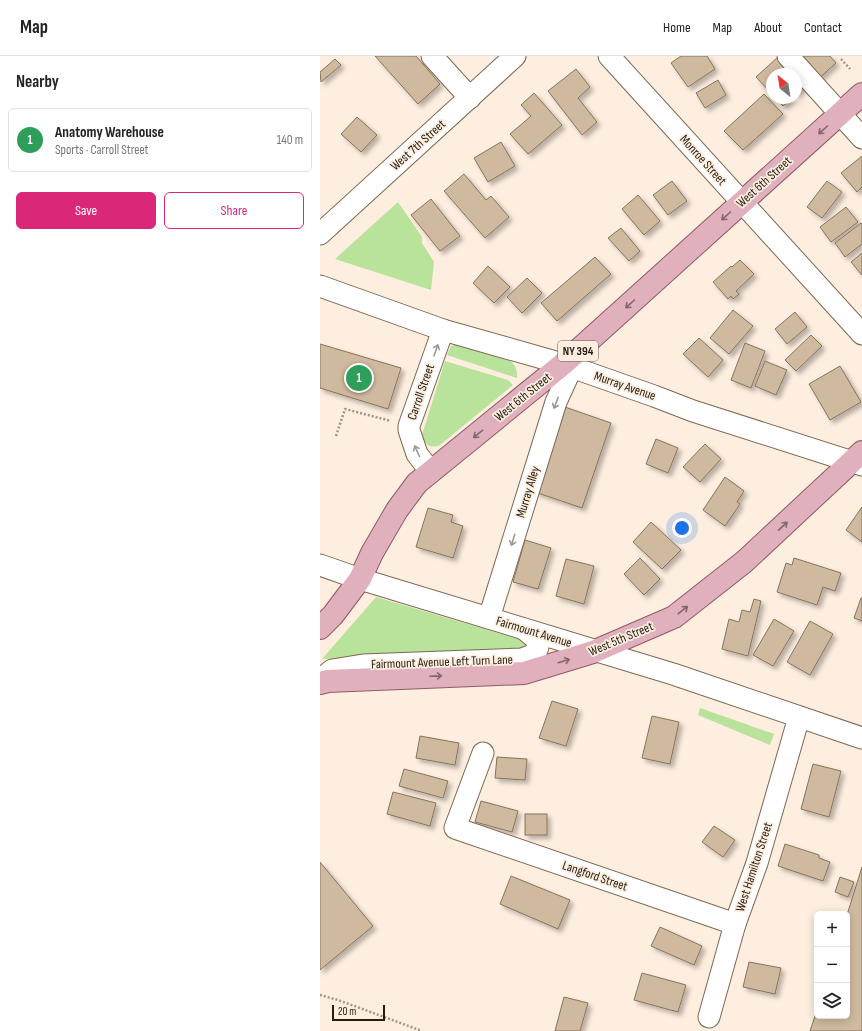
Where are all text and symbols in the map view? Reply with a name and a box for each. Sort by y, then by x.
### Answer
text: Map [20,16,48,39]
text: Home [663,19,691,36]
text: Map [713,19,732,36]
text: About [754,19,782,36]
text: Contact [804,19,842,36]
north arrow [766,68,802,104]
text: Nearby [16,72,59,92]
street label: West 7th Street [387,116,449,174]
text: Anatomy Warehouse [55,123,164,142]
one-way arrow [817,125,828,134]
street label: Monroe Street [676,131,730,189]
text: 1 [27,132,33,148]
text: 140 m [277,132,303,148]
text: Sports · Carroll Street [55,142,149,158]
street label: West 6th Street [733,153,795,211]
button: Save [16,192,156,229]
button: Share [164,192,304,229]
one-way arrow [721,212,731,221]
one-way arrow [625,299,635,308]
road number: NY 394 [558,341,598,361]
one-way arrow [433,343,440,356]
street label: Carroll Street [404,362,438,422]
pin: 1 [346,363,372,393]
street label: Murray Avenue [592,368,658,404]
street label: West 6th Street [491,369,555,425]
one-way arrow [551,396,559,408]
one-way arrow [473,429,483,438]
one-way arrow [413,445,420,457]
street label: Murray Alley [513,464,543,520]
your location [672,518,692,538]
one-way arrow [778,522,788,531]
one-way arrow [509,533,516,546]
one-way arrow [678,605,689,614]
street label: Fairmount Avenue [494,613,574,651]
street label: West 5th Street [586,618,656,660]
street label: Fairmount Avenue Left Turn Lane [371,652,513,672]
one-way arrow [558,657,571,664]
one-way arrow [429,673,442,680]
street label: West Hamilton Street [732,820,776,914]
street label: Langford Street [560,857,630,895]
map controls [814,911,850,1019]
button: + [814,911,850,947]
button: − [814,947,850,983]
button: layers [814,983,850,1019]
scale bar [332,1003,385,1022]
text: 20 m [338,1005,356,1018]

